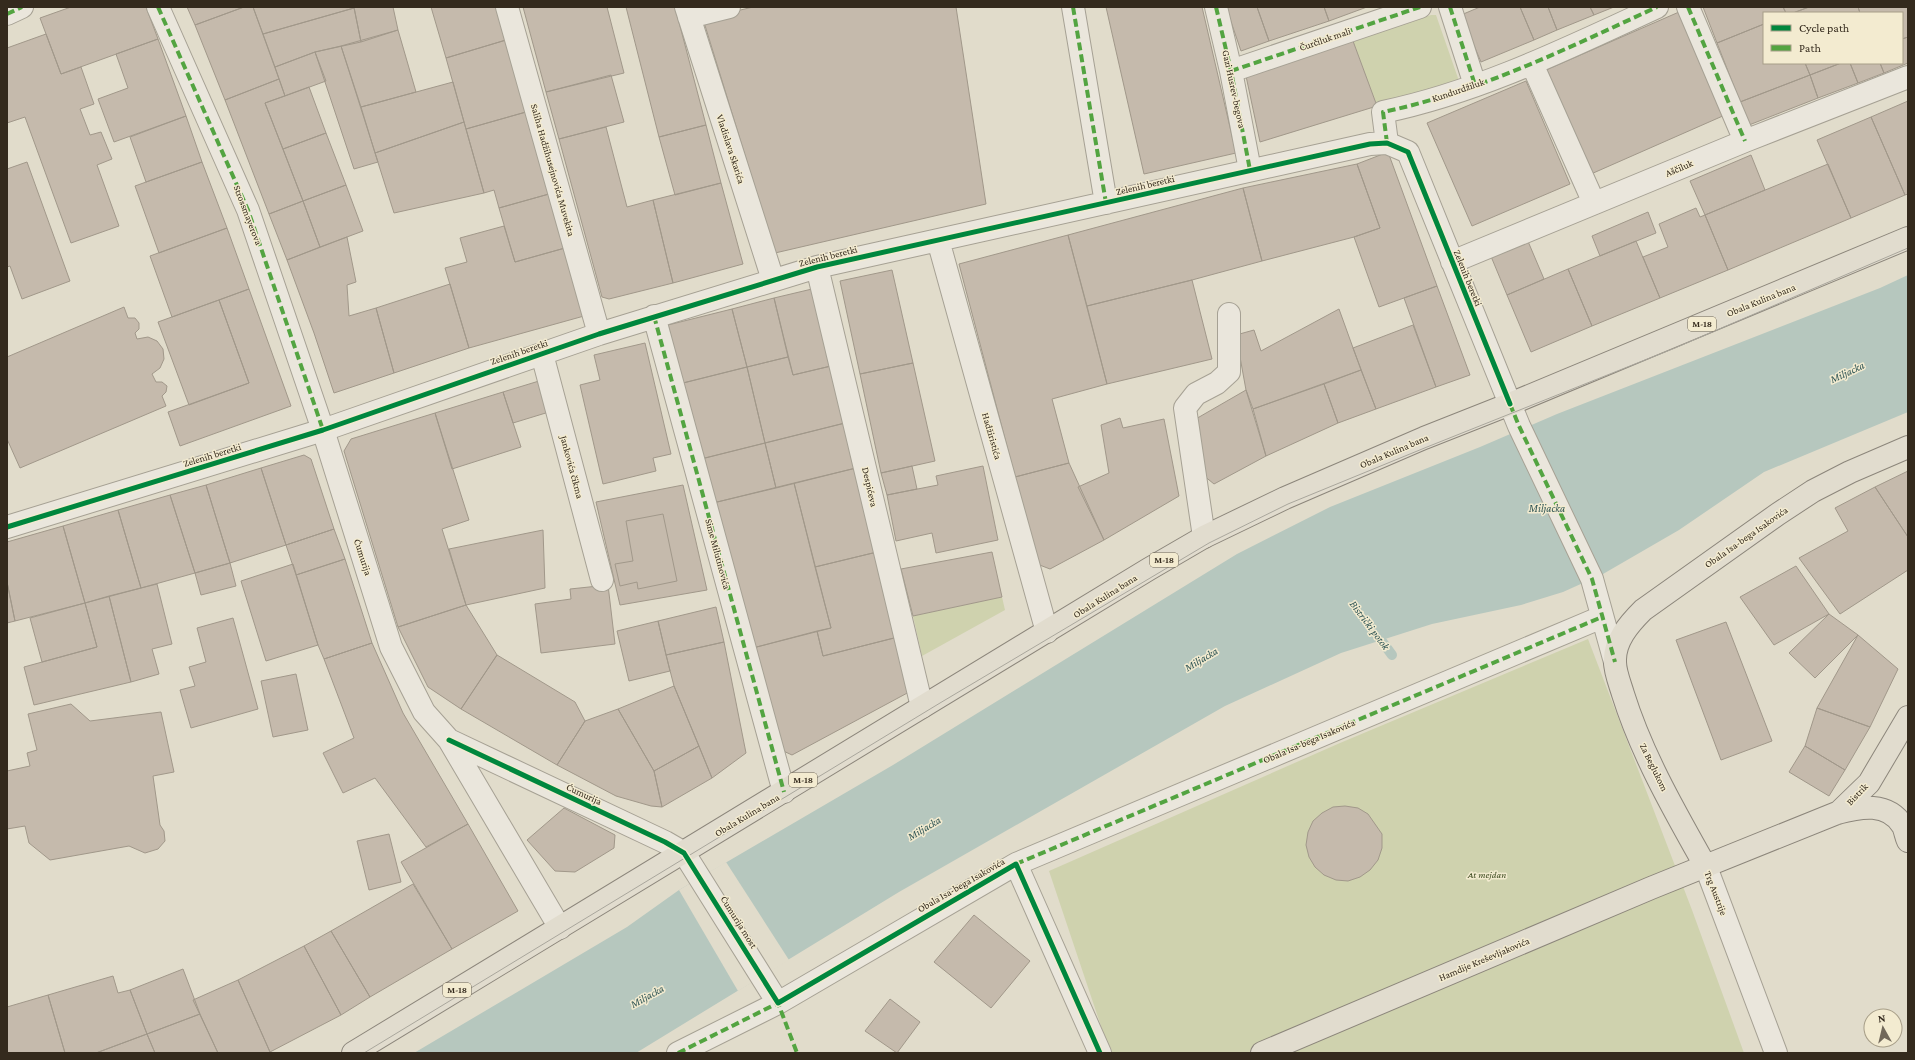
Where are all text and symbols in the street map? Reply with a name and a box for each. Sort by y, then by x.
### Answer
legend [1763,12,1903,64]
text: Cycle path [1799,21,1850,35]
street label: Čurčiluk mali [1298,25,1353,53]
text: Path [1799,41,1821,55]
street label: Gazi Husrev-begova [1220,49,1248,130]
street label: Kundurdžiluk [1430,76,1486,104]
street label: Saliha Hadžihusejnovića Muvekita [528,103,577,238]
street label: Vladislava Skarića [715,113,747,185]
street label: Aščiluk [1663,157,1695,179]
street label: Zelenih beretki [1115,173,1176,197]
street label: Strossmayerova [232,184,265,247]
street label: Zelenih beretki [798,243,859,269]
street label: Zelenih beretki [1452,248,1484,308]
street label: Obala Kulina bana [1725,281,1797,319]
road number: M-18 [1688,317,1716,331]
street label: Zelenih beretki [489,337,549,367]
water label: Miljacka [1827,359,1866,386]
street label: Hadžiristića [980,411,1004,461]
street label: Obala Kulina bana [1358,431,1430,470]
street label: Jankovića čikma [558,433,586,500]
street label: Zelenih beretki [182,441,243,469]
street label: Despićeva [860,466,880,508]
water label: Miljacka [1528,502,1565,515]
street label: Obala Isa-bega Isakovića [1702,504,1790,570]
street label: Sime Milutinovića [703,517,733,591]
street label: Ćumurija [351,537,374,577]
road number: M-18 [1150,553,1178,567]
street label: Obala Kulina bana [1071,572,1139,620]
water label: Bistrički potok [1347,598,1393,654]
water label: Miljacka [1181,644,1220,675]
street label: Obala Isa-bega Isakovića [1261,716,1357,765]
street label: Za Beglukom [1638,741,1670,793]
road number: M-18 [789,773,817,787]
street label: Ćumurija [564,781,604,808]
street label: Bistrik [1844,781,1870,807]
street label: Obala Kulina bana [713,791,782,839]
water label: Miljacka [904,813,943,844]
street label: Obala Isa-bega Isakovića [915,855,1007,914]
park label: At mejdan [1467,869,1506,881]
street label: Trg Austrije [1702,869,1730,918]
street label: Ćumurija most [718,894,760,951]
street label: Hamdije Kreševljakovića [1437,935,1532,984]
water label: Miljacka [627,982,666,1011]
road number: M-18 [443,983,471,997]
north arrow [1863,1008,1903,1048]
text: N [1877,1012,1887,1025]

